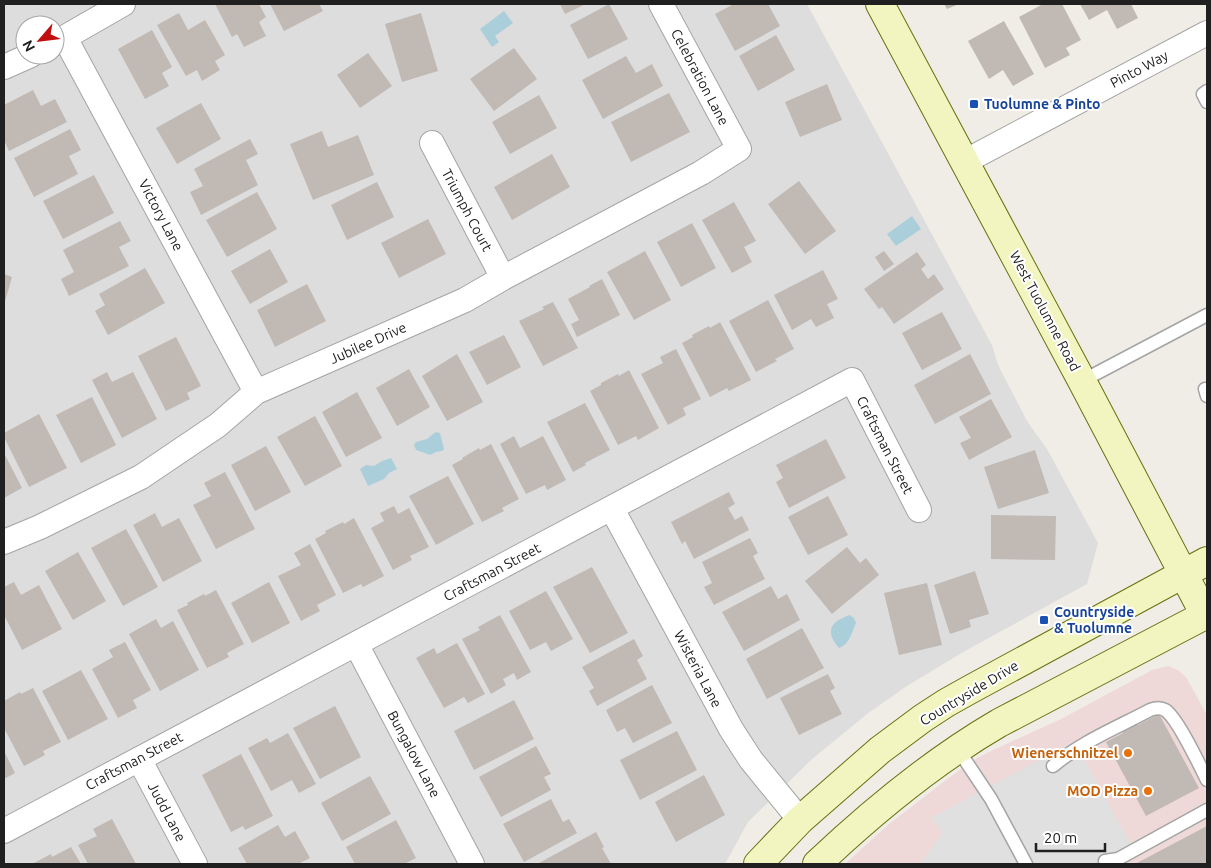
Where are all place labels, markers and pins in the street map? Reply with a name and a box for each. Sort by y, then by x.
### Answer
place label: Tuolumne & Pinto [984,96,1100,112]
marker: Tuolumne & Pinto [968,98,980,110]
place label: Countryside & Tuolumne [1054,604,1134,636]
marker: Countryside & Tuolumne [1038,614,1050,626]
place label: Wienerschnitzel [1012,745,1118,761]
marker: Wienerschnitzel [1122,747,1134,759]
place label: MOD Pizza [1067,783,1138,799]
marker: MOD Pizza [1142,785,1154,797]

